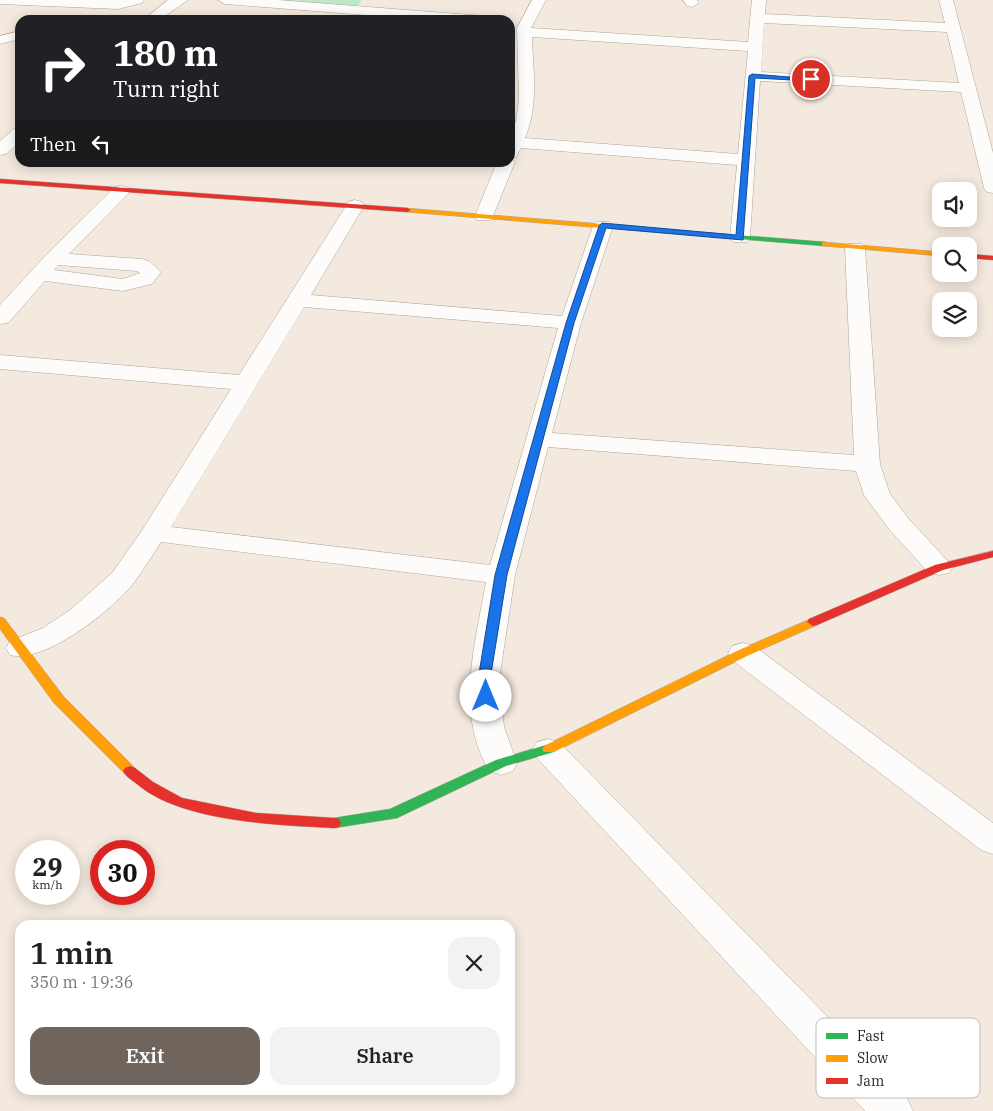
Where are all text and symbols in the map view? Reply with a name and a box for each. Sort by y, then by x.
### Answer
text: 180 m [113,30,218,76]
icon: right [30,35,95,100]
pin [790,58,832,100]
icon: arrive [797,65,825,93]
text: Turn right [113,74,220,103]
icon: left [87,130,115,158]
text: Then [30,132,77,156]
map controls [932,182,977,337]
button: sound [932,182,977,227]
button: search [932,237,977,282]
button: layers [932,292,977,337]
position arrow [459,669,511,721]
speed limit sign: 30 [90,840,155,905]
text: 29 [32,850,63,883]
text: km/h [32,877,63,892]
text: 1 min [30,933,113,972]
button: close [448,937,500,989]
text: 350 m · 19:36 [30,972,133,992]
legend [816,1018,980,1098]
button: Exit [30,1027,260,1085]
button: Share [270,1027,500,1085]
text: Fast [857,1027,885,1045]
text: Slow [857,1049,888,1067]
text: Jam [857,1072,884,1090]

